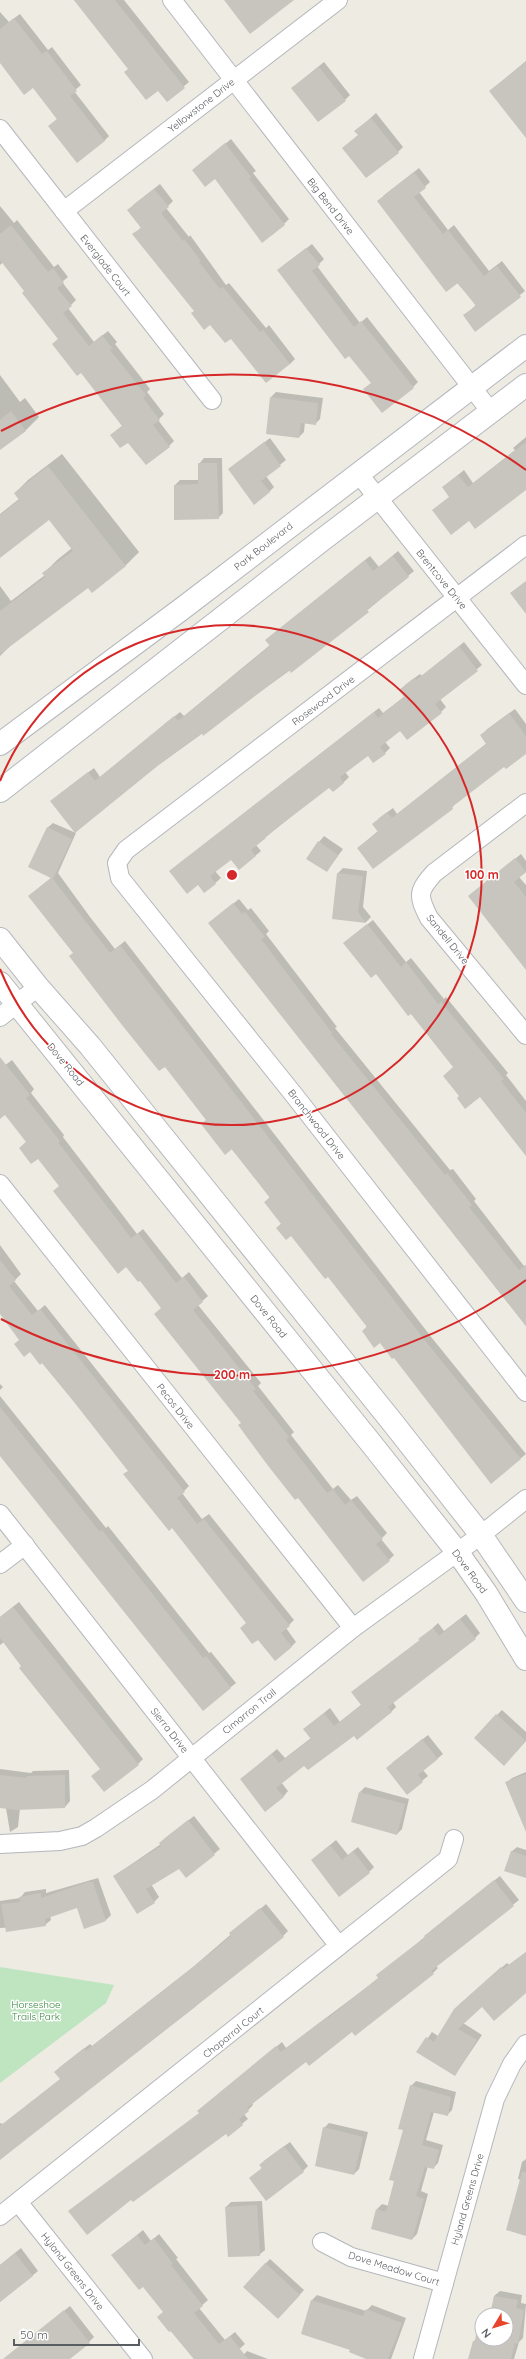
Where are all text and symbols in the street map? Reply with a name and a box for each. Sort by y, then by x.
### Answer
street label: Yellowstone Drive [165,75,238,135]
street label: Big Bend Drive [304,175,357,238]
street label: Everglade Court [77,232,134,299]
street label: Park Boulevard [231,519,295,573]
street label: Brentcove Drive [413,547,470,612]
street label: Rosewood Drive [289,672,358,728]
text: 100 m [465,867,499,882]
centre of rings [225,868,239,882]
street label: Sandell Drive [423,912,472,967]
street label: Dove Road [44,1040,87,1088]
street label: Branchwood Drive [285,1087,348,1162]
street label: Dove Road [247,1292,290,1340]
text: 200 m [214,1367,250,1382]
street label: Pecos Drive [154,1381,198,1432]
street label: Dove Road [449,1547,490,1596]
street label: Cimarron Trail [220,1686,279,1737]
street label: Sierra Drive [148,1705,192,1756]
park label: Horseshoe Trails Park [11,1998,61,2023]
street label: Chaparral Court [200,2003,267,2061]
street label: Hyland Greens Drive [448,2151,487,2247]
street label: Hyland Greens Drive [38,2230,107,2313]
street label: Dove Meadow Court [347,2248,442,2289]
north arrow [474,2307,514,2347]
scale bar [14,2321,139,2347]
text: N [478,2326,494,2341]
text: 50 m [20,2327,48,2342]

